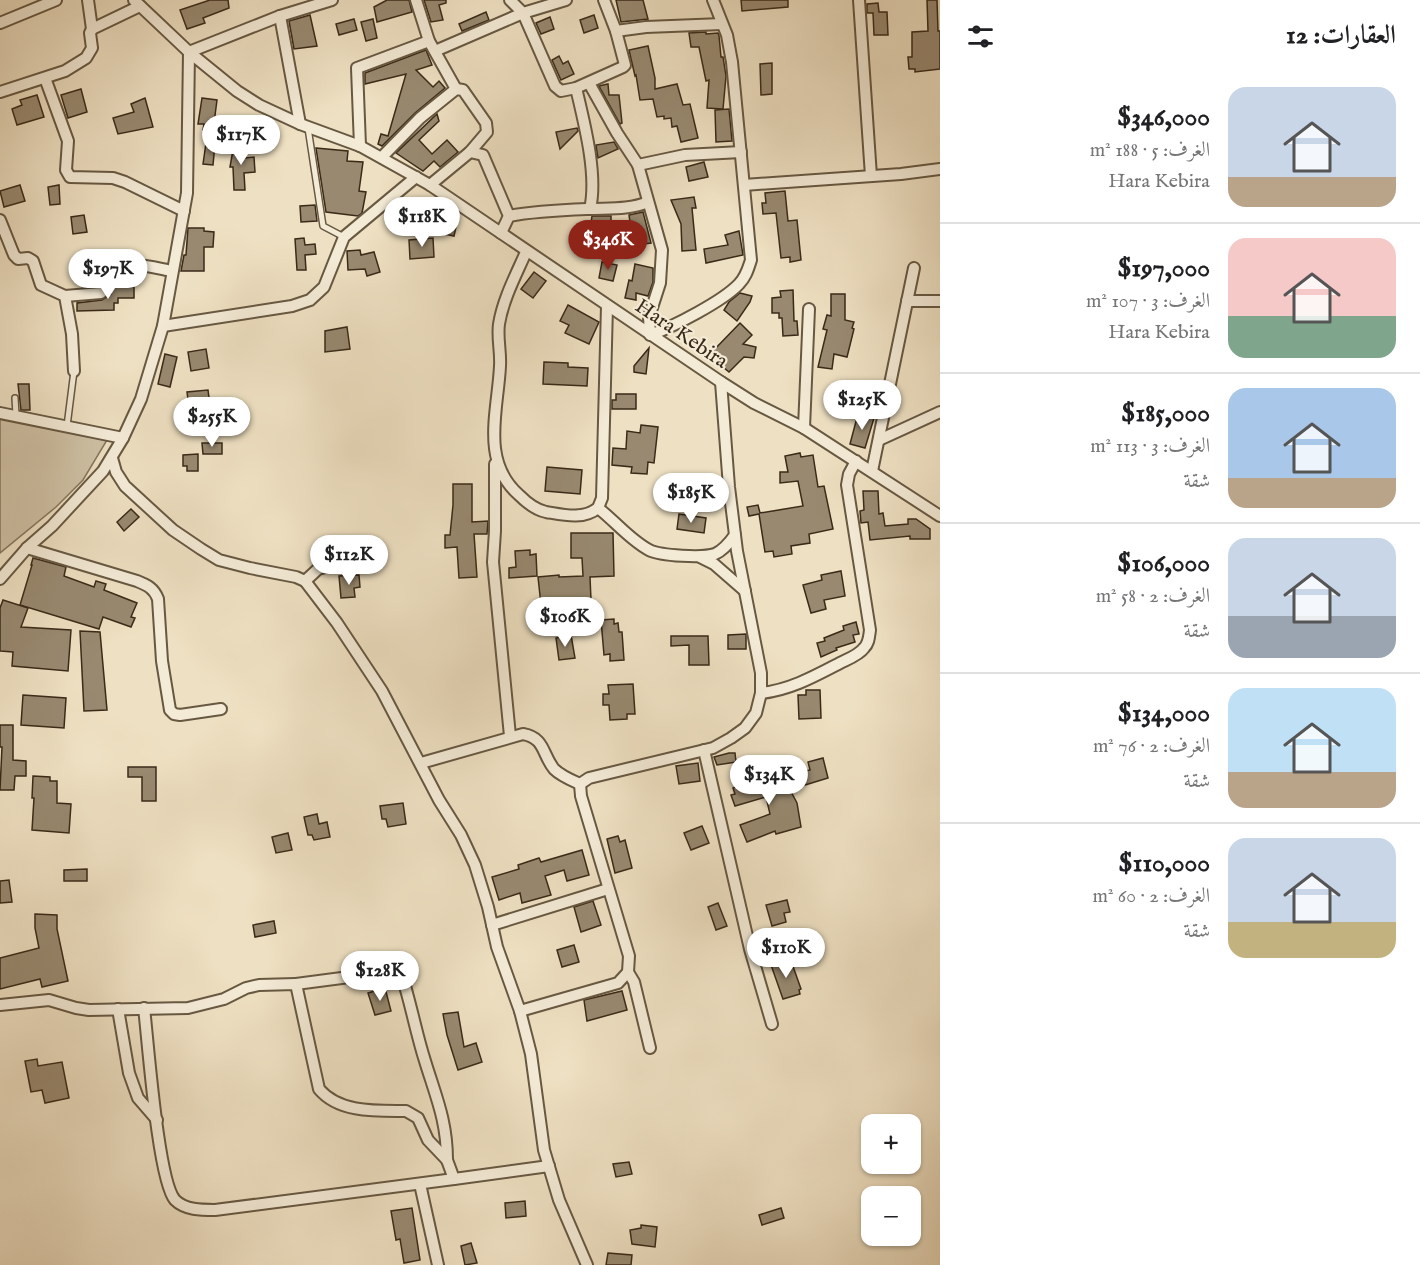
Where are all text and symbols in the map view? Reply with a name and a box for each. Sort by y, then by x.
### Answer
text: العقارات: 12 [1286,19,1396,52]
icon: filters [964,20,997,53]
text: $346,000 [1117,101,1210,134]
icon: home [1276,111,1348,183]
pin: $117K [199,115,283,166]
text: $117K [216,122,266,147]
text: الغرف: 5 · 188 m² [1090,138,1210,163]
text: Hara Kebira [1108,169,1210,194]
pin: $118K [380,197,464,248]
text: $118K [398,204,446,229]
pin: $346K [566,220,650,271]
text: $346K [582,227,634,252]
pin: $197K [66,249,150,300]
text: $197,000 [1117,252,1210,285]
text: $197K [82,256,134,281]
icon: home [1276,262,1348,334]
text: الغرف: 3 · 107 m² [1086,289,1210,314]
street label: Hara Kebira [629,293,734,376]
text: Hara Kebira [1108,320,1210,345]
pin: $125K [820,380,904,431]
text: $125K [837,387,887,412]
pin: $255K [170,397,254,448]
text: $185,000 [1121,397,1210,430]
text: $255K [187,404,237,429]
icon: home [1276,412,1348,484]
text: الغرف: 3 · 113 m² [1090,434,1210,459]
text: شقة [1184,469,1210,494]
pin: $185K [649,473,733,524]
text: $185K [667,480,715,505]
pin: $112K [307,535,391,586]
text: $112K [324,542,374,567]
text: $106,000 [1117,547,1210,580]
icon: home [1276,562,1348,634]
text: الغرف: 2 · 58 m² [1096,584,1210,609]
pin: $106K [523,597,607,648]
text: $106K [539,604,591,629]
text: شقة [1184,619,1210,644]
text: $134,000 [1118,697,1210,730]
icon: home [1276,712,1348,784]
text: الغرف: 2 · 76 m² [1093,734,1210,759]
pin: $134K [727,755,811,806]
text: $134K [744,762,794,787]
text: شقة [1184,769,1210,794]
text: $110,000 [1118,847,1210,880]
icon: home [1276,862,1348,934]
text: الغرف: 2 · 60 m² [1092,884,1210,909]
text: شقة [1184,919,1210,944]
pin: $110K [744,928,828,979]
text: $110K [761,935,811,960]
pin: $128K [338,951,422,1002]
text: $128K [355,958,405,983]
map controls [861,1114,921,1246]
button: + [861,1114,921,1174]
button: − [861,1186,921,1246]

